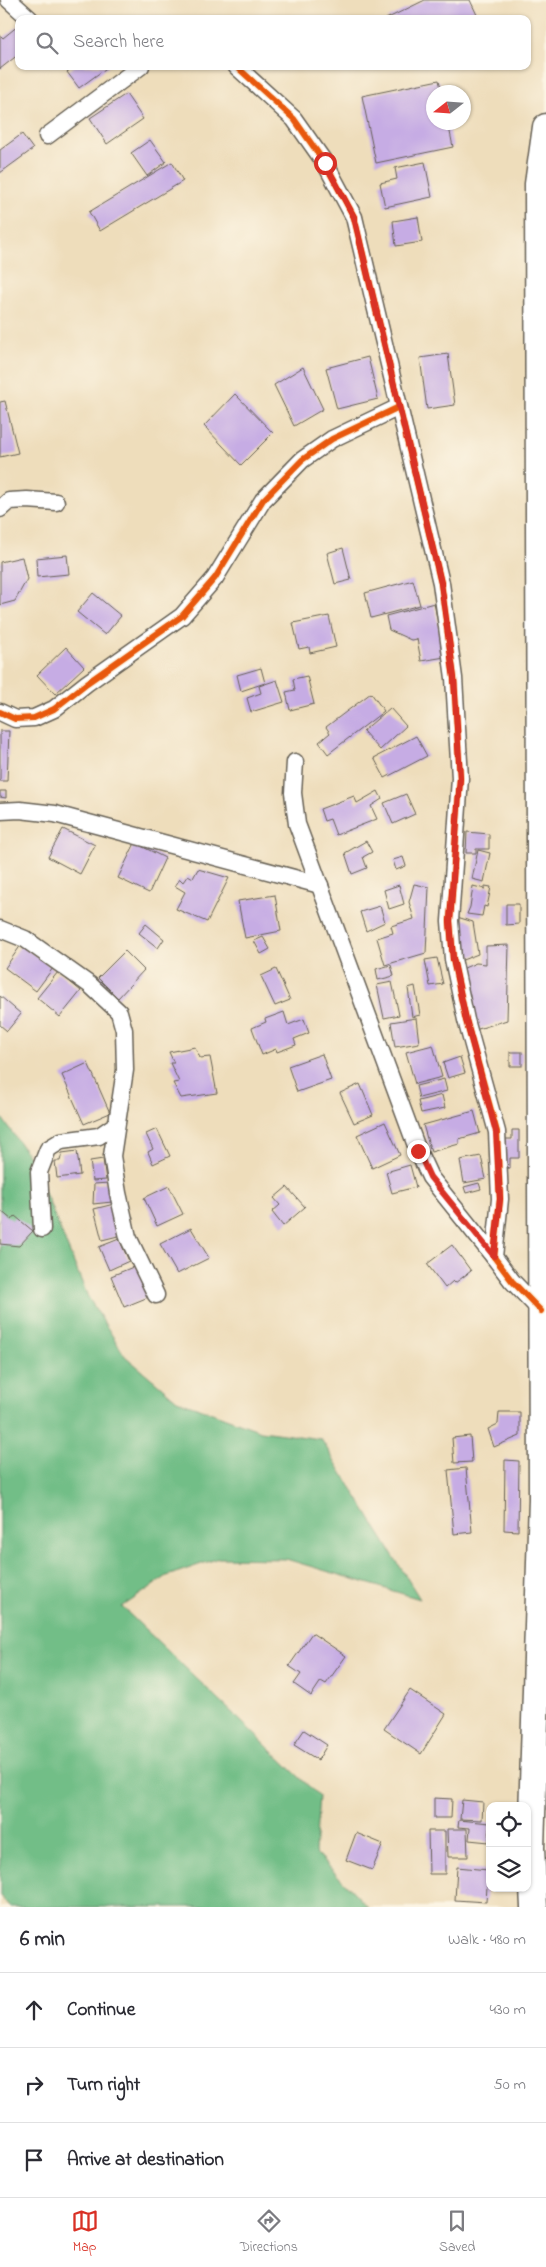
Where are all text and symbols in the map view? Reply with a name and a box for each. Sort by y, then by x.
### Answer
search box [15,15,531,70]
icon: search [33,29,61,57]
text: Search here [73,29,164,56]
north arrow [426,85,471,130]
route start [314,152,337,175]
route end [407,1140,430,1163]
map controls [486,1802,531,1892]
button: locate [486,1802,531,1847]
button: layers [486,1847,531,1892]
text: 6 min [20,1925,65,1955]
text: Walk · 480 m [448,1928,526,1952]
icon: ahead [20,1996,48,2024]
text: Continue [67,1997,135,2024]
text: 430 m [489,1998,526,2022]
icon: right [20,2071,48,2099]
text: Turn right [67,2072,140,2099]
text: 50 m [494,2073,526,2097]
icon: arrive [20,2146,48,2174]
text: Arrive at destination [67,2147,224,2174]
tab: Map [71,2207,99,2258]
tab: Directions [240,2207,298,2258]
tab: Saved [439,2207,475,2258]

